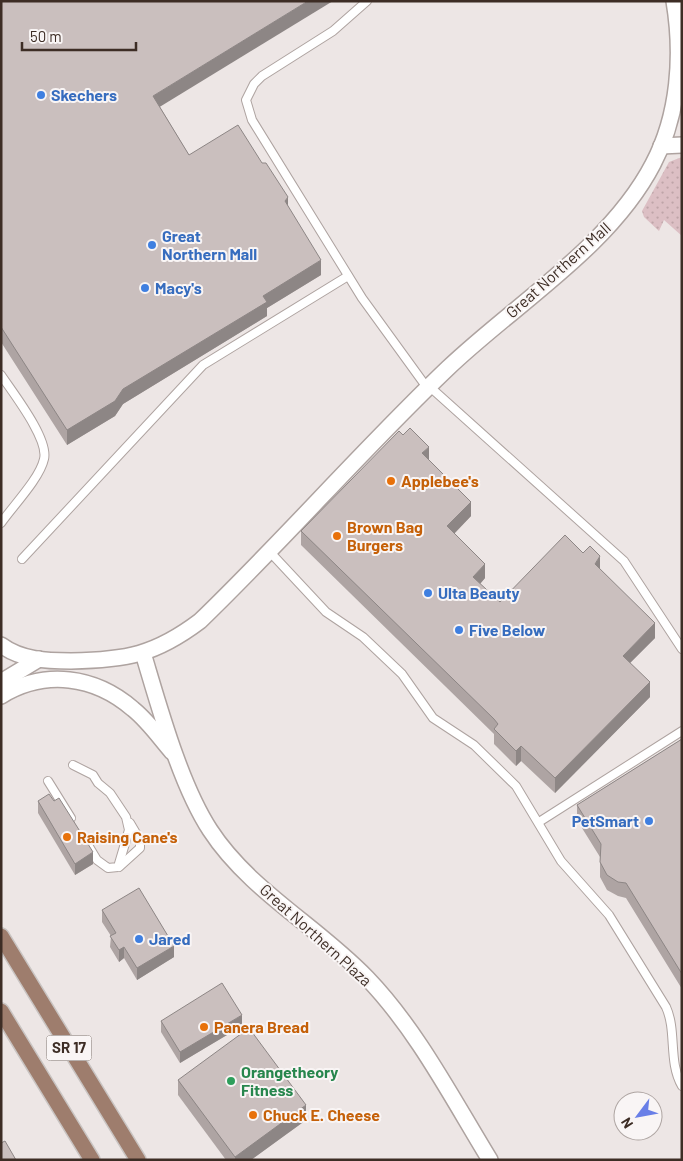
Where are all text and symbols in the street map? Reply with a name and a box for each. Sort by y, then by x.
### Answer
scale bar [22,20,136,52]
text: 50 m [30,27,62,45]
place label: Skechers [51,85,117,104]
marker: Skechers [35,89,47,101]
street label: Great Northern Mall [501,218,614,322]
place label: Great Northern Mall [162,226,257,263]
marker: Great Northern Mall [146,239,158,251]
place label: Macy's [155,278,202,297]
marker: Macy's [139,282,151,294]
place label: Applebee's [401,471,479,490]
marker: Applebee's [385,475,397,487]
place label: Brown Bag Burgers [347,517,423,554]
marker: Brown Bag Burgers [331,530,343,542]
place label: Ulta Beauty [438,583,520,602]
marker: Ulta Beauty [422,587,434,599]
place label: Five Below [469,620,546,639]
marker: Five Below [453,624,465,636]
place label: PetSmart [572,811,639,830]
marker: PetSmart [643,815,655,827]
place label: Raising Cane's [77,827,178,846]
marker: Raising Cane's [61,831,73,843]
street label: Great Northern Plaza [257,879,376,990]
place label: Jared [149,929,191,948]
marker: Jared [133,933,145,945]
place label: Panera Bread [214,1017,309,1036]
marker: Panera Bread [198,1021,210,1033]
road number: SR 17 [46,1036,92,1060]
place label: Orangetheory Fitness [241,1062,338,1099]
marker: Orangetheory Fitness [225,1075,237,1087]
north arrow [613,1091,663,1141]
place label: Chuck E. Cheese [263,1105,380,1124]
marker: Chuck E. Cheese [247,1109,259,1121]
text: N [617,1115,636,1132]

